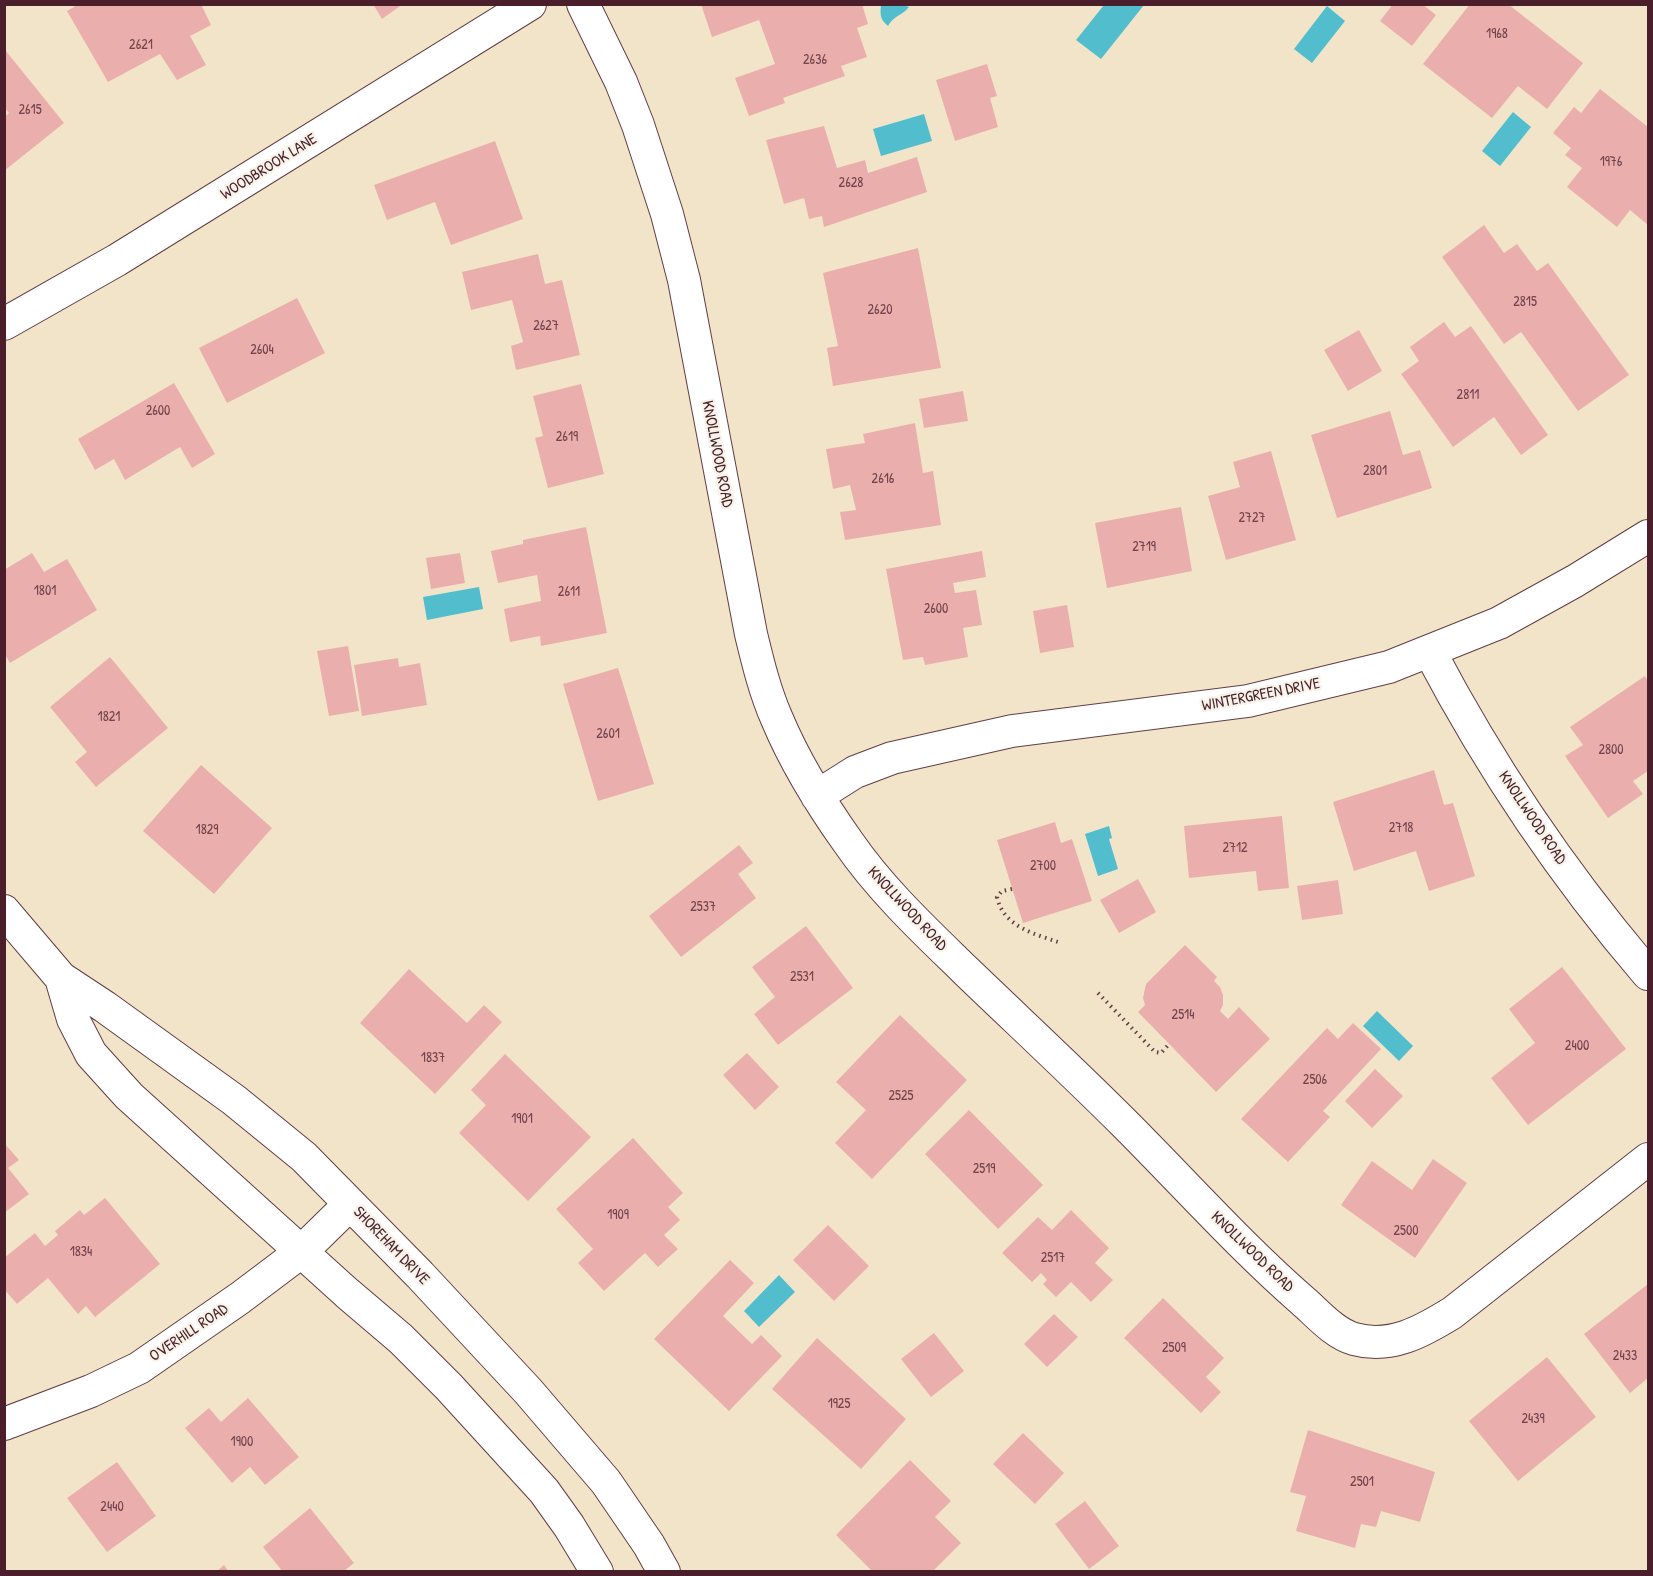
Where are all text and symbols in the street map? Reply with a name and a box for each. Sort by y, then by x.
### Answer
house number: 1968 [1486,26,1508,42]
house number: 2621 [129,37,153,53]
house number: 2636 [803,52,827,68]
house number: 2615 [18,102,42,118]
street label: WOODBROOK LANE [217,130,321,204]
house number: 1976 [1600,154,1622,170]
house number: 2628 [839,175,863,191]
house number: 2815 [1513,294,1537,310]
house number: 2620 [868,302,892,318]
house number: 2627 [533,318,559,334]
house number: 2604 [250,342,274,358]
house number: 2811 [1457,387,1479,403]
street label: KNOLLWOOD ROAD [697,399,737,509]
house number: 2600 [146,403,170,419]
house number: 2619 [556,429,578,445]
house number: 2801 [1363,463,1387,479]
house number: 2616 [872,471,894,487]
house number: 2727 [1239,510,1265,526]
house number: 2719 [1132,539,1156,555]
house number: 1801 [34,583,56,599]
house number: 2611 [558,584,580,600]
house number: 2600 [924,601,948,617]
street label: WINTERGREEN DRIVE [1200,674,1322,716]
house number: 1821 [98,709,120,725]
house number: 2601 [596,726,620,742]
house number: 2800 [1598,742,1624,758]
street label: KNOLLWOOD ROAD [1494,768,1570,868]
house number: 2718 [1389,820,1413,836]
house number: 1829 [196,822,218,838]
house number: 2712 [1222,840,1248,856]
house number: 2700 [1030,858,1056,874]
street label: KNOLLWOOD ROAD [863,863,951,955]
house number: 2537 [690,899,716,915]
house number: 2531 [790,969,814,985]
house number: 2514 [1172,1007,1194,1023]
house number: 2400 [1565,1038,1589,1054]
house number: 1837 [421,1050,445,1066]
house number: 2506 [1303,1072,1327,1088]
house number: 2525 [889,1088,913,1104]
house number: 1901 [511,1111,533,1127]
house number: 2519 [973,1161,995,1177]
street label: SHOREHAM DRIVE [349,1203,433,1289]
house number: 1909 [607,1207,629,1223]
street label: KNOLLWOOD ROAD [1206,1208,1298,1296]
house number: 2500 [1393,1223,1419,1239]
house number: 1834 [70,1244,92,1260]
house number: 2517 [1041,1250,1065,1266]
street label: OVERHILL ROAD [146,1300,232,1366]
house number: 2509 [1162,1340,1186,1356]
house number: 2433 [1613,1348,1637,1364]
house number: 1925 [828,1396,850,1412]
house number: 2439 [1521,1411,1545,1427]
house number: 1900 [231,1434,253,1450]
house number: 2501 [1350,1474,1374,1490]
house number: 2440 [100,1499,124,1515]

